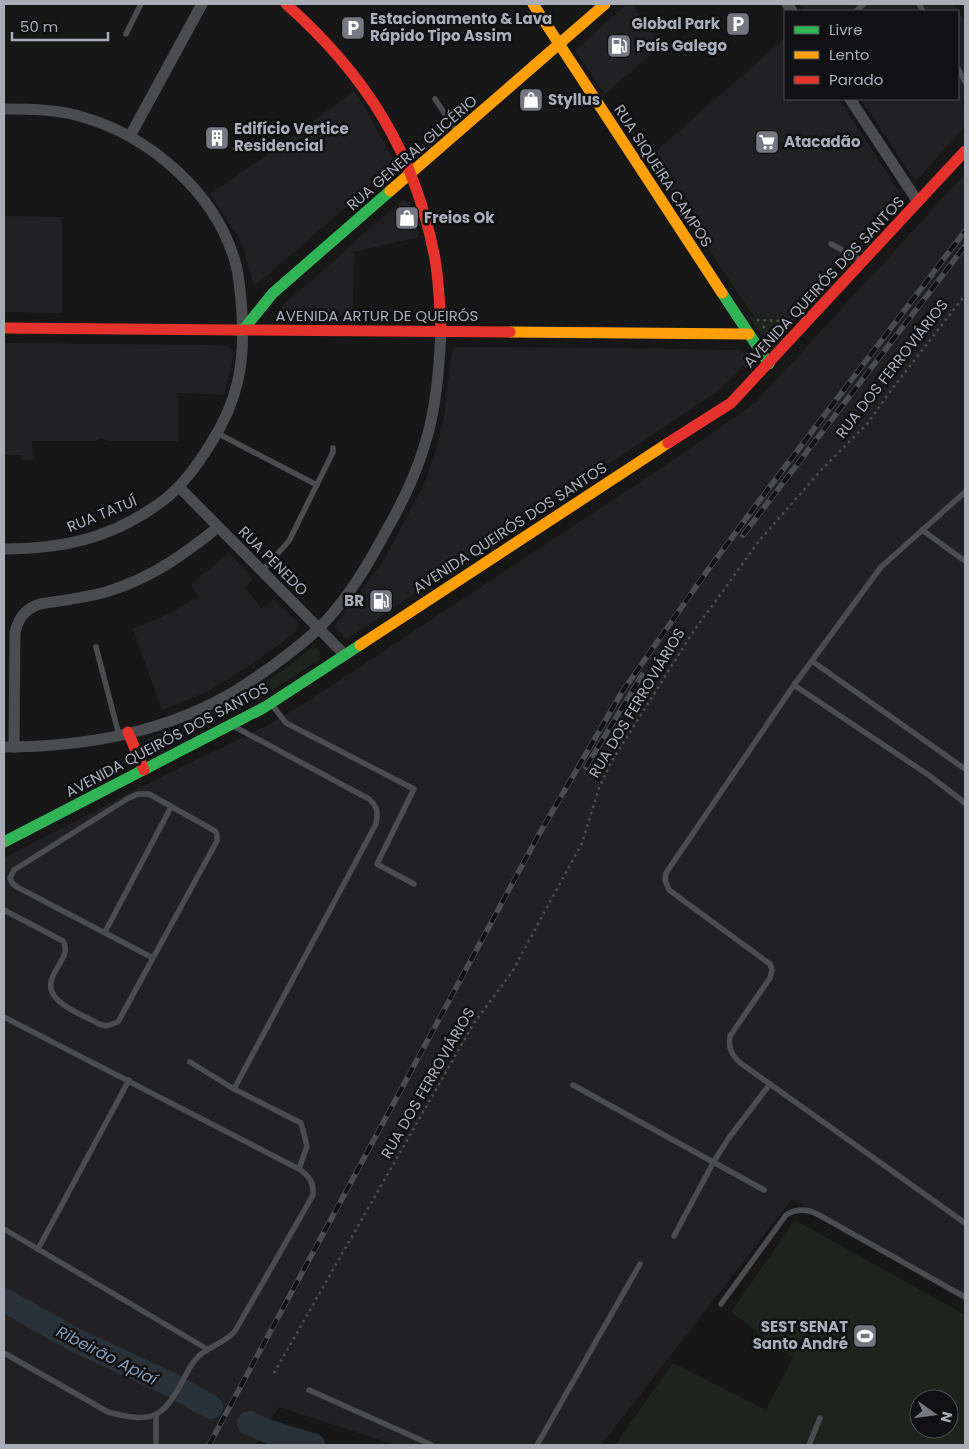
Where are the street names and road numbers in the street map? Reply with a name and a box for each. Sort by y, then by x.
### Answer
street label: RUA GENERAL GLICÉRIO [342,90,482,215]
street label: RUA SIQUEIRA CAMPOS [609,100,718,251]
street label: AVENIDA QUEIRÓS DOS SANTOS [738,191,909,372]
street label: RUA DOS FERROVIÁRIOS [831,295,953,443]
street label: AVENIDA ARTUR DE QUEIRÓS [276,305,478,326]
street label: AVENIDA QUEIRÓS DOS SANTOS [409,457,611,598]
street label: RUA TATUÍ [64,490,140,537]
street label: RUA PENEDO [234,521,313,600]
street label: RUA DOS FERROVIÁRIOS [583,624,690,782]
street label: AVENIDA QUEIRÓS DOS SANTOS [61,677,272,802]
street label: RUA DOS FERROVIÁRIOS [376,1003,479,1162]

